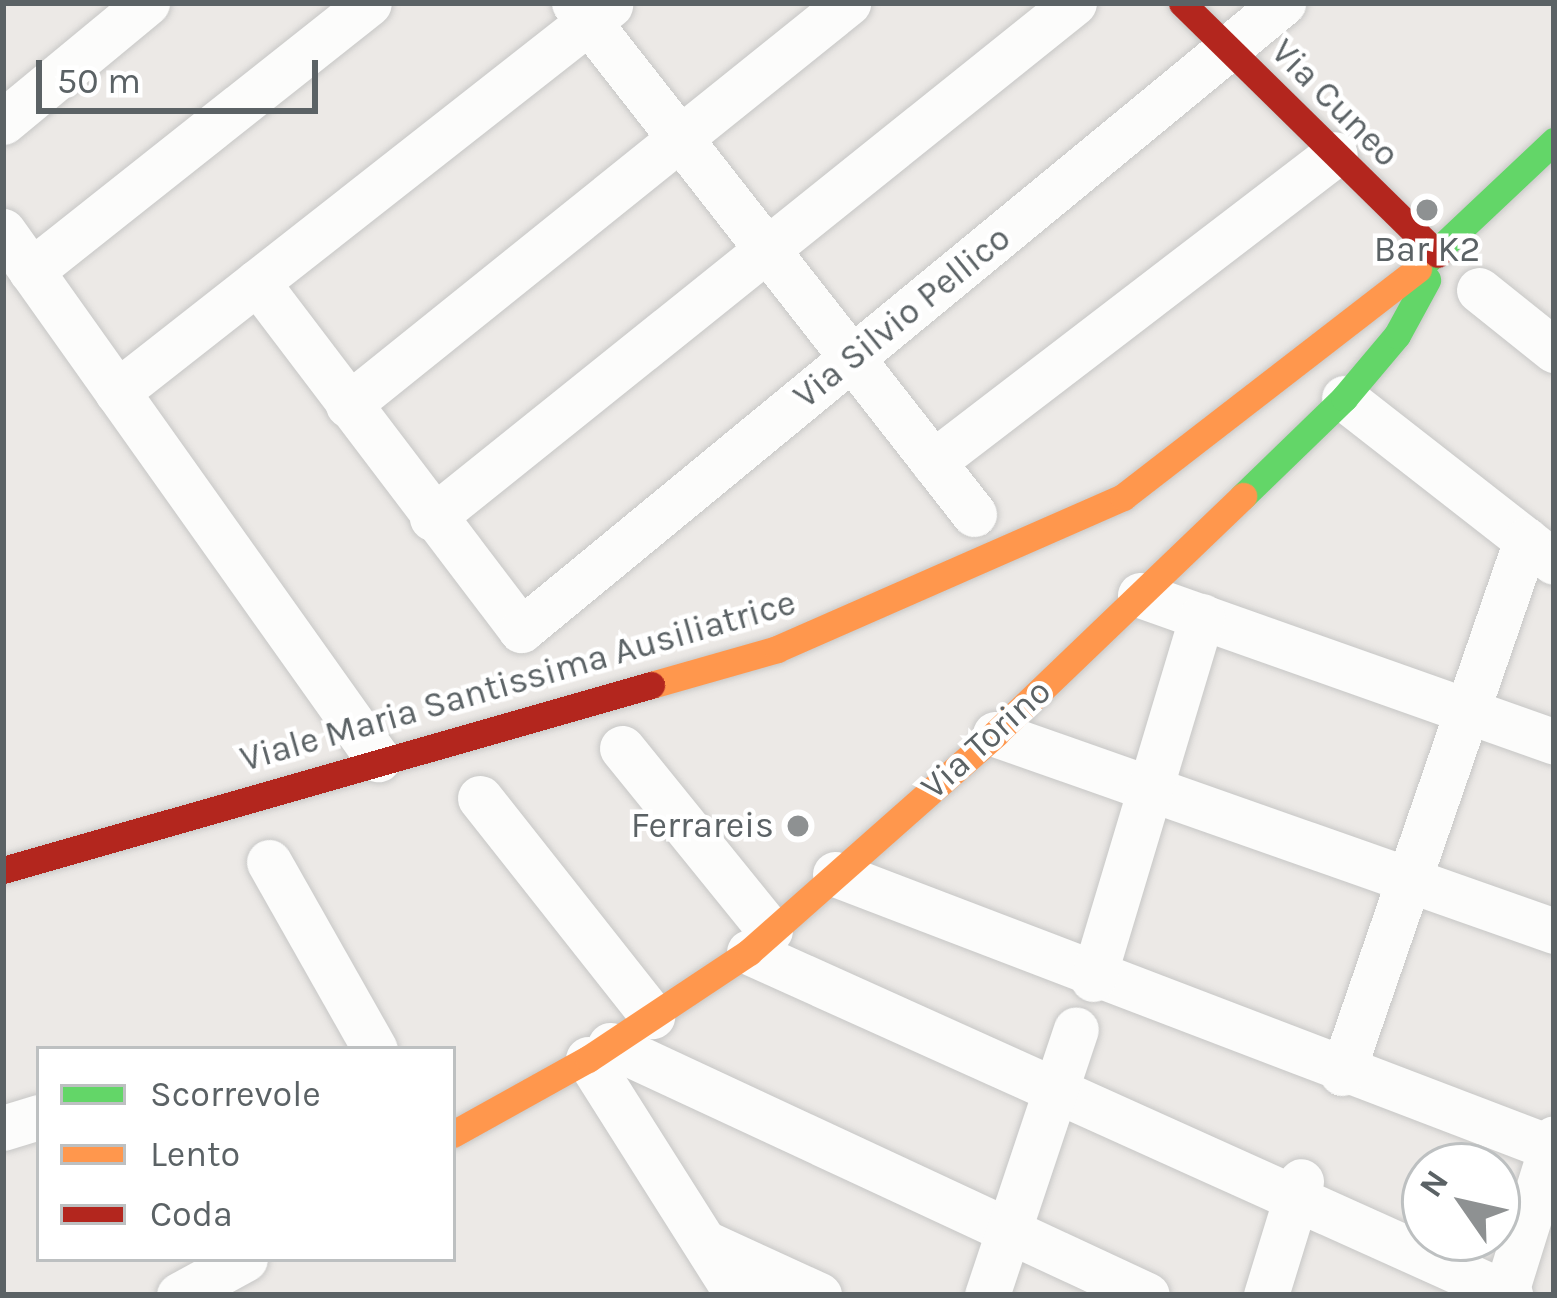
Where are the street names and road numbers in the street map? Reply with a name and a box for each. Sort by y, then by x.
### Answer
street label: Via Cuneo [1262,30,1408,176]
street label: Via Silvio Pellico [785,216,1019,418]
street label: Viale Maria Santissima Ausiliatrice [235,581,801,781]
street label: Via Torino [912,670,1060,808]

